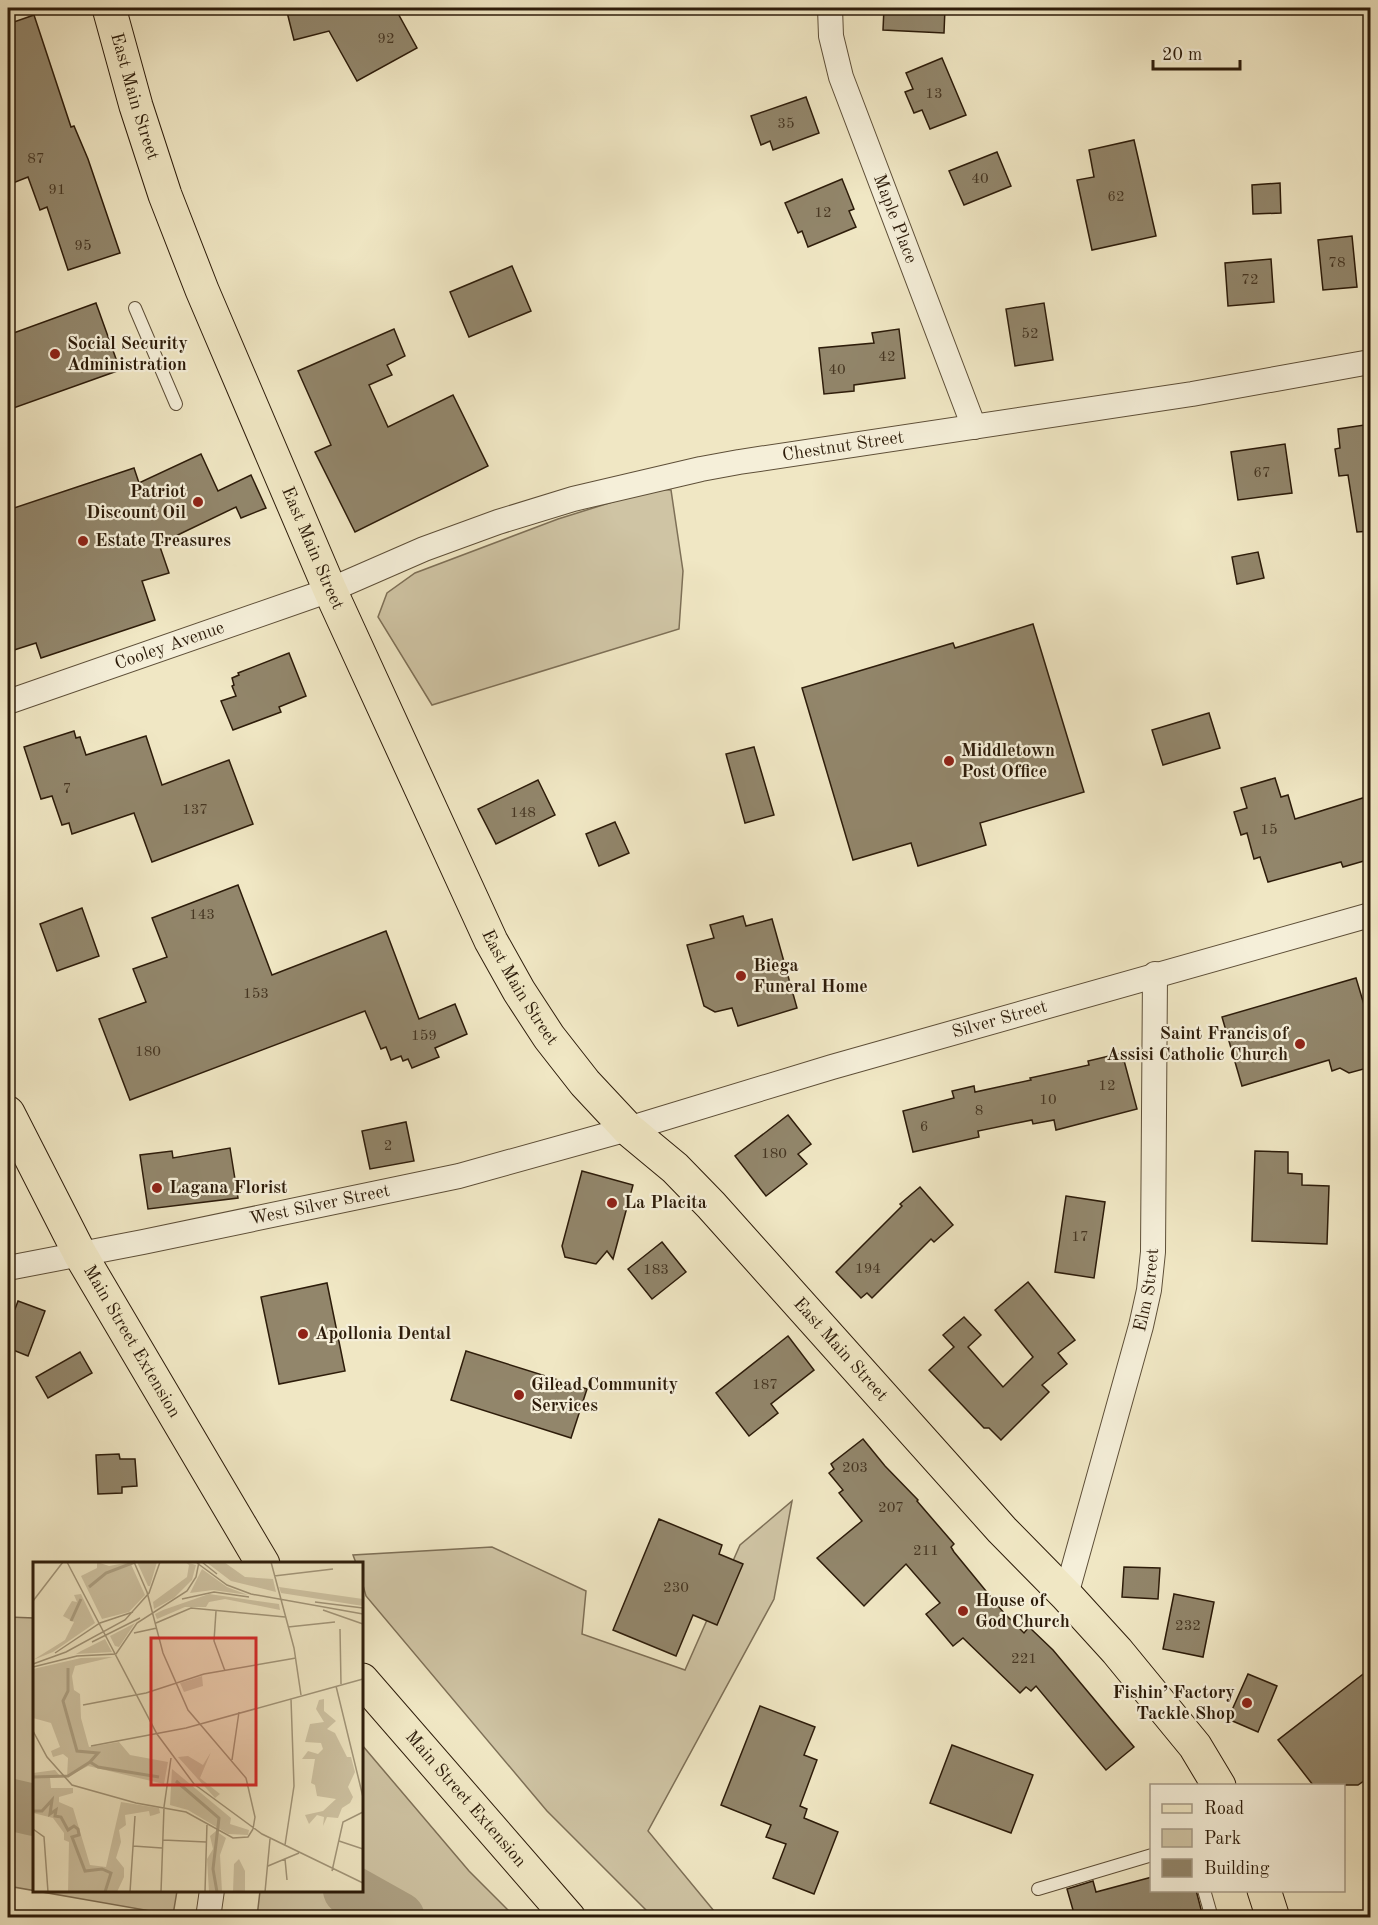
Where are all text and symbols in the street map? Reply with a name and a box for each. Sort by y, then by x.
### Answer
street label: East Main Street [107,31,162,162]
house number: 92 [377,32,395,47]
scale bar [1153,33,1240,71]
text: 20 m [1162,46,1202,64]
house number: 13 [925,87,943,102]
house number: 35 [777,117,795,132]
house number: 87 [27,152,45,167]
street label: Maple Place [870,172,920,266]
house number: 40 [971,172,989,187]
house number: 91 [48,183,66,198]
house number: 62 [1107,190,1125,205]
house number: 12 [814,206,832,221]
house number: 95 [74,239,92,254]
house number: 78 [1328,256,1346,271]
house number: 72 [1241,273,1259,288]
house number: 52 [1021,327,1039,342]
place label: Social Security Administration [67,335,188,374]
marker: Social Security Administration [48,347,62,361]
house number: 42 [878,350,896,365]
house number: 40 [828,363,846,378]
street label: Chestnut Street [781,428,905,464]
house number: 67 [1253,466,1271,481]
place label: Patriot Discount Oil [86,483,186,522]
street label: East Main Street [278,484,347,612]
marker: Patriot Discount Oil [191,495,205,509]
place label: Estate Treasures [95,532,231,550]
marker: Estate Treasures [76,534,90,548]
street label: Cooley Avenue [112,618,227,673]
place label: Middletown Post Office [961,742,1055,781]
marker: Middletown Post Office [942,754,956,768]
house number: 7 [63,782,71,797]
house number: 137 [182,803,208,818]
house number: 148 [510,806,536,821]
house number: 15 [1260,823,1278,838]
house number: 143 [189,908,215,923]
street label: East Main Street [478,927,561,1049]
place label: Biega Funeral Home [753,957,868,996]
marker: Biega Funeral Home [734,969,748,983]
house number: 153 [243,987,269,1002]
street label: Silver Street [950,998,1049,1042]
place label: Saint Francis of Assisi Catholic Church [1106,1025,1290,1064]
house number: 159 [411,1029,437,1044]
marker: Saint Francis of Assisi Catholic Church [1293,1037,1307,1051]
house number: 180 [135,1045,161,1060]
house number: 12 [1098,1079,1116,1094]
house number: 10 [1039,1093,1057,1108]
house number: 8 [975,1104,983,1119]
house number: 6 [920,1120,928,1135]
house number: 2 [384,1139,392,1154]
house number: 180 [761,1147,787,1162]
place label: Lagana Florist [169,1179,288,1197]
marker: Lagana Florist [150,1181,164,1195]
street label: West Silver Street [248,1182,392,1229]
place label: La Placita [624,1194,707,1212]
marker: La Placita [605,1196,619,1210]
house number: 17 [1071,1230,1089,1245]
street label: Elm Street [1131,1248,1162,1333]
street label: Main Street Extension [80,1262,184,1421]
house number: 194 [855,1262,881,1277]
house number: 183 [643,1263,669,1278]
street label: East Main Street [790,1295,891,1405]
place label: Apollonia Dental [315,1325,451,1343]
marker: Apollonia Dental [296,1327,310,1341]
place label: Gilead Community Services [531,1376,678,1415]
house number: 187 [752,1378,778,1393]
marker: Gilead Community Services [512,1388,526,1402]
house number: 203 [842,1461,868,1476]
house number: 207 [878,1501,904,1516]
house number: 211 [913,1544,939,1559]
inset map [33,1562,363,1892]
house number: 230 [663,1581,689,1596]
place label: House of God Church [975,1592,1070,1631]
marker: House of God Church [956,1604,970,1618]
house number: 232 [1175,1619,1201,1634]
house number: 221 [1011,1652,1037,1667]
place label: Fishin’ Factory Tackle Shop [1112,1684,1235,1723]
marker: Fishin’ Factory Tackle Shop [1240,1696,1254,1710]
street label: Main Street Extension [402,1728,530,1871]
legend [1150,1784,1345,1892]
text: Road [1204,1800,1244,1818]
text: Park [1204,1830,1241,1848]
text: Building [1204,1860,1270,1878]

